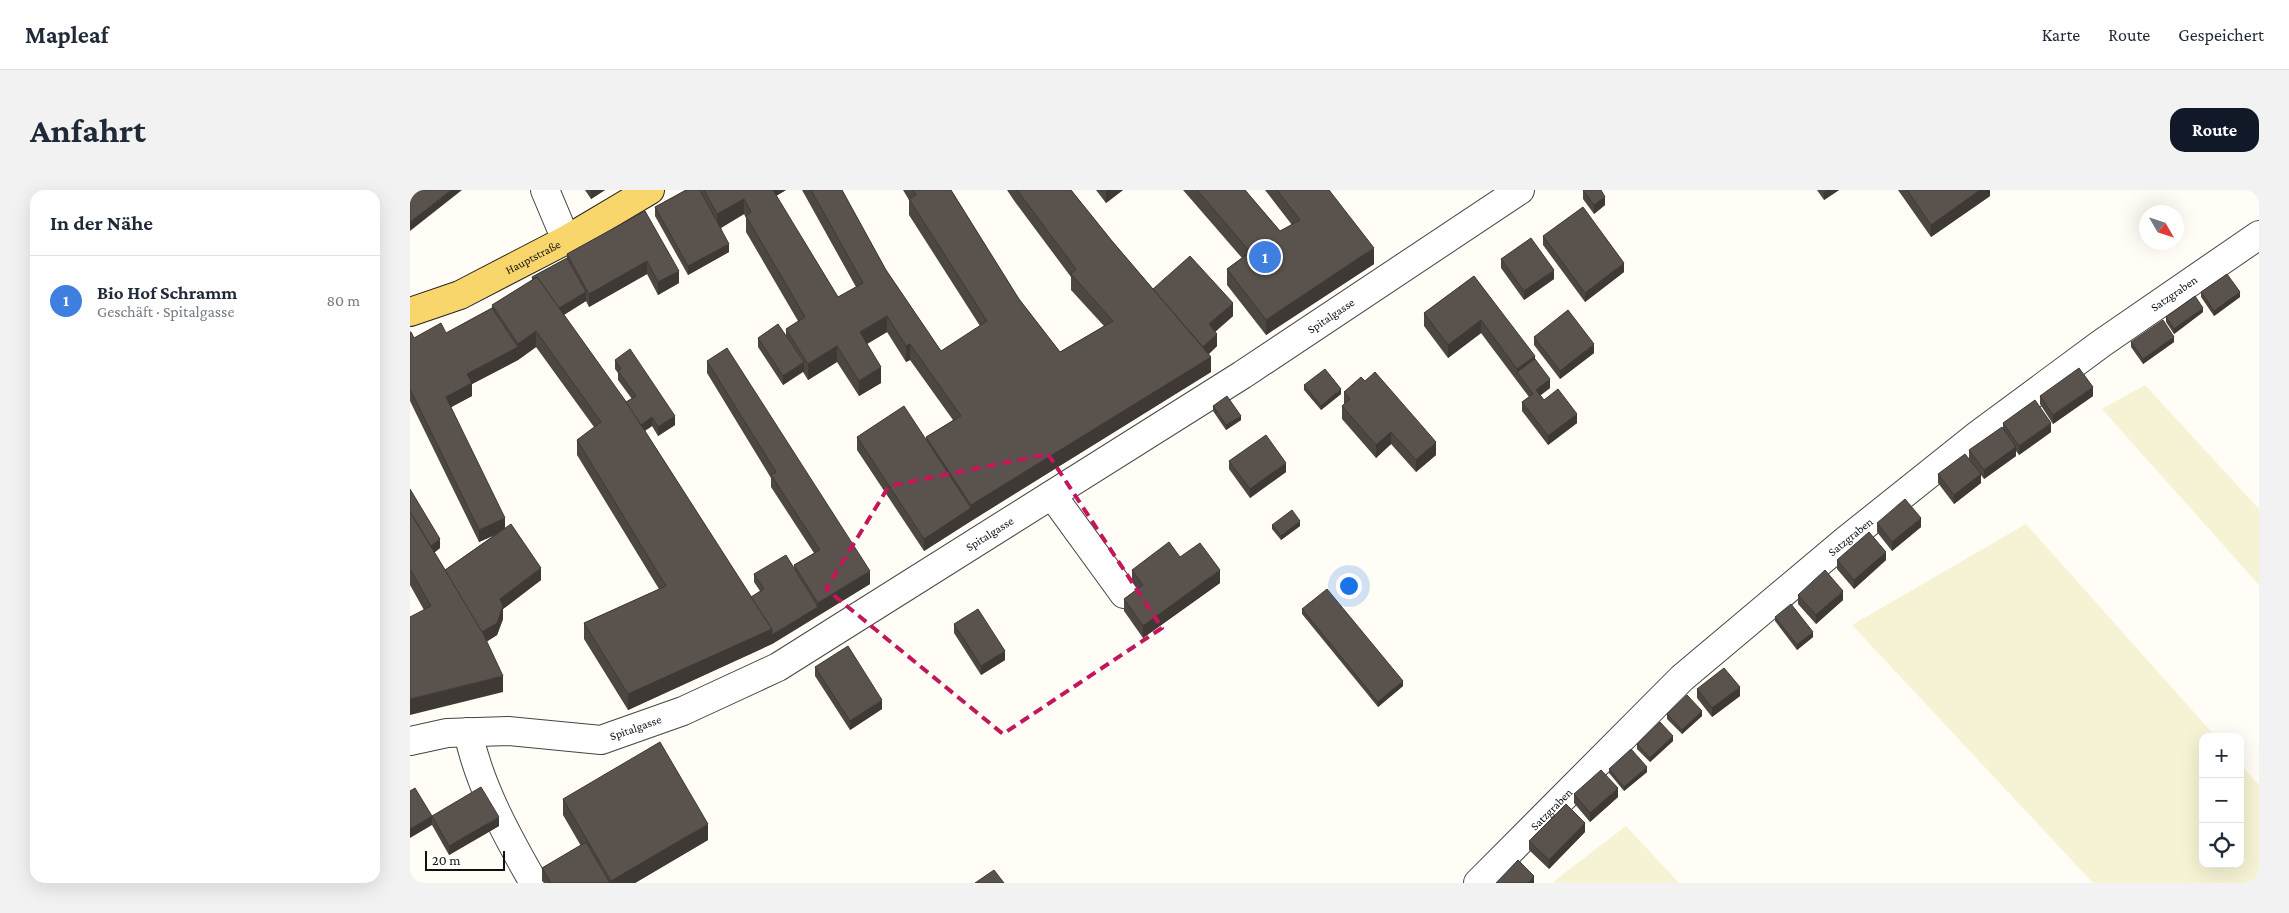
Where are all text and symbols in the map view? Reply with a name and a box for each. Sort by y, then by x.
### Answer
text: Mapleaf [25,21,108,48]
text: Karte [2042,25,2080,45]
text: Route [2108,25,2150,45]
text: Gespeichert [2178,25,2264,45]
button: Route [2170,108,2259,152]
text: Anfahrt [30,111,146,150]
north arrow [2139,205,2184,250]
text: In der Nähe [50,211,153,235]
street label: Hauptstraße [503,237,563,277]
pin: 1 [1249,238,1281,276]
street label: Satzgraben [2148,272,2200,314]
text: Bio Hof Schramm [97,282,237,303]
text: 1 [63,292,69,309]
text: 80 m [326,292,360,309]
street label: Spitalgasse [1305,295,1357,337]
text: Geschäft · Spitalgasse [97,303,234,320]
street label: Spitalgasse [963,514,1016,554]
street label: Satzgraben [1825,514,1876,559]
your location [1336,573,1362,599]
street label: Spitalgasse [608,712,663,743]
map controls [2199,733,2244,868]
button: + [2199,733,2244,778]
button: − [2199,778,2244,823]
street label: Satzgraben [1528,785,1576,833]
button: locate [2199,823,2244,868]
scale bar [425,848,505,871]
text: 20 m [432,852,460,868]

